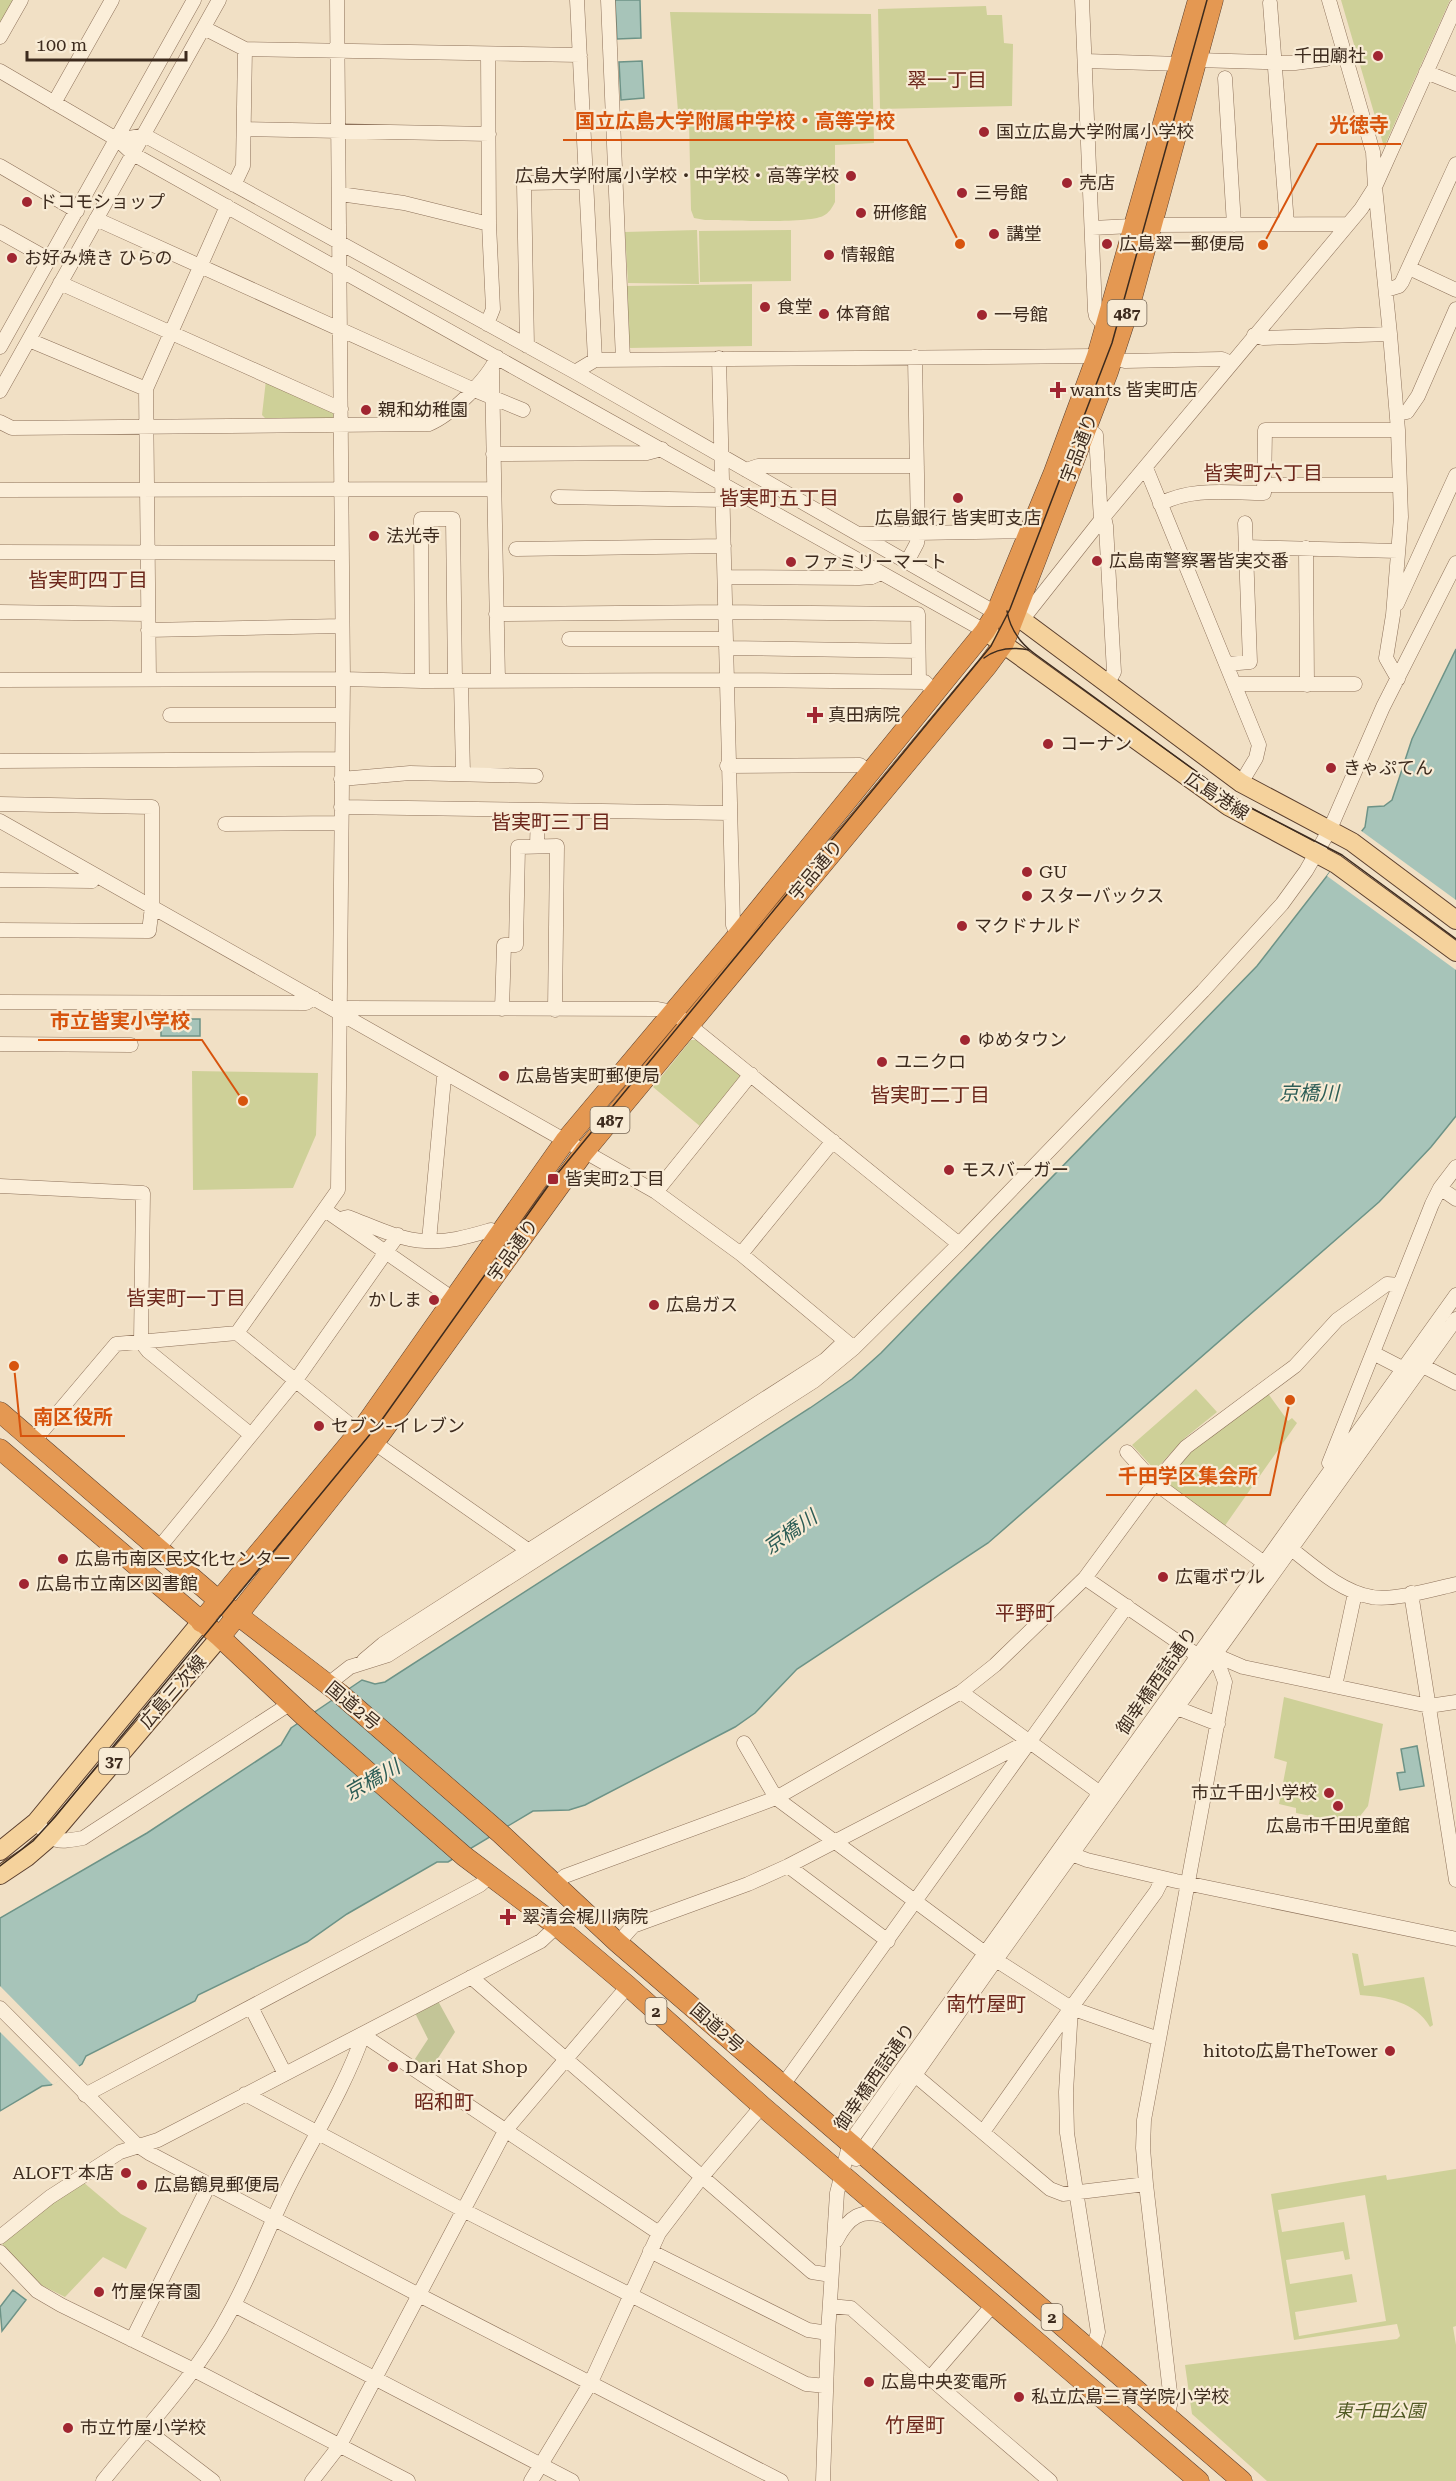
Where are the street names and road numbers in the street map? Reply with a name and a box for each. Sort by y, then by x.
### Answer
road number: 487 [1108,300,1146,326]
street label: 宇品通り [1056,410,1101,485]
street label: 広島港線 [1181,767,1253,824]
street label: 宇品通り [784,835,847,904]
road number: 487 [590,1107,630,1133]
street label: 宇品通り [483,1214,542,1285]
street label: 御幸橋西詰通り [1112,1623,1201,1738]
street label: 広島三次線 [135,1651,210,1733]
street label: 国道2号 [322,1677,385,1734]
road number: 37 [99,1748,129,1774]
road number: 2 [646,1998,666,2024]
street label: 国道2号 [686,1999,748,2057]
street label: 御幸橋西詰通り [830,2019,919,2134]
road number: 2 [1042,2304,1062,2330]

